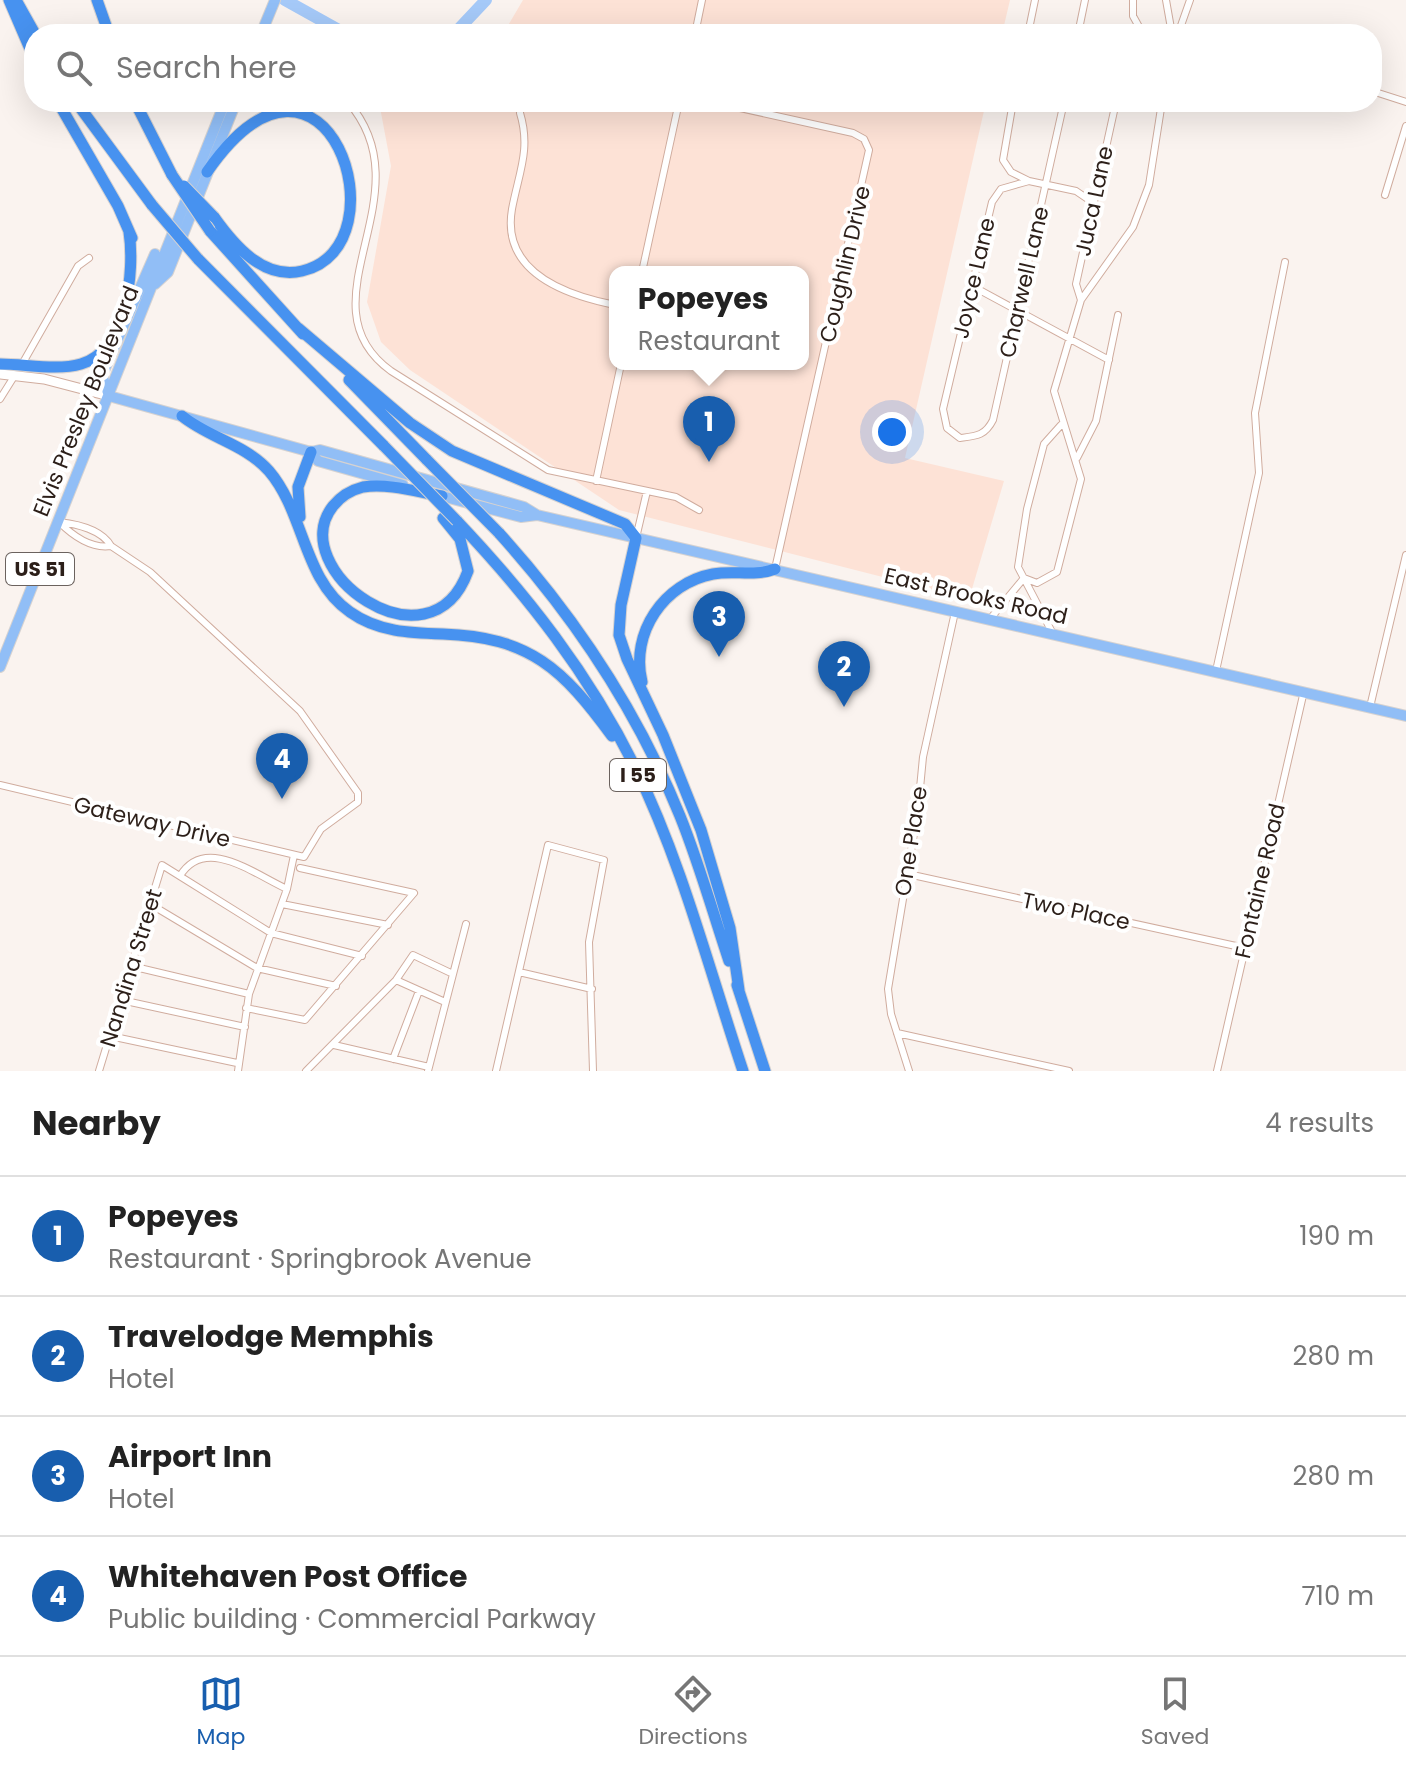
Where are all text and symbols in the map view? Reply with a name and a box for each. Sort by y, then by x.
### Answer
search box [24,24,1382,112]
icon: search [52,46,96,90]
text: Search here [116,46,297,89]
street label: Juca Lane [1067,143,1121,259]
street label: Coughlin Drive [812,183,878,345]
street label: Charwell Lane [992,203,1056,361]
street label: Joyce Lane [945,215,1003,341]
popup [609,266,809,370]
text: Popeyes [638,277,769,320]
street label: Elvis Presley Boulevard [26,281,146,521]
text: Restaurant [638,323,780,359]
pin: 1 [683,396,735,462]
your location [872,412,912,452]
road number: US 51 [6,553,74,585]
street label: East Brooks Road [881,560,1071,632]
pin: 3 [693,591,745,657]
pin: 2 [818,641,870,707]
pin: 4 [256,733,308,799]
road number: I 55 [610,759,666,791]
street label: One Place [887,784,935,898]
street label: Gateway Drive [71,789,233,855]
street label: Fontaine Road [1227,800,1293,962]
street label: Two Place [1019,884,1133,938]
street label: Nandina Street [92,885,170,1051]
text: Nearby [32,1099,161,1147]
text: 4 results [1265,1105,1374,1141]
text: Popeyes [108,1195,239,1238]
text: 1 [53,1218,63,1254]
text: 190 m [1299,1218,1374,1254]
text: Restaurant · Springbrook Avenue [108,1241,532,1277]
text: Travelodge Memphis [108,1315,434,1358]
text: 2 [51,1338,65,1374]
text: 280 m [1293,1338,1374,1374]
text: Hotel [108,1361,175,1397]
text: Airport Inn [108,1435,272,1478]
text: 3 [50,1458,66,1494]
text: 280 m [1293,1458,1374,1494]
text: Hotel [108,1481,175,1517]
text: Whitehaven Post Office [108,1555,468,1598]
text: 4 [49,1578,67,1614]
text: 710 m [1301,1578,1374,1614]
text: Public building · Commercial Parkway [108,1601,596,1637]
tab: Map [197,1672,245,1753]
tab: Directions [638,1672,748,1753]
tab: Saved [1141,1672,1209,1753]

